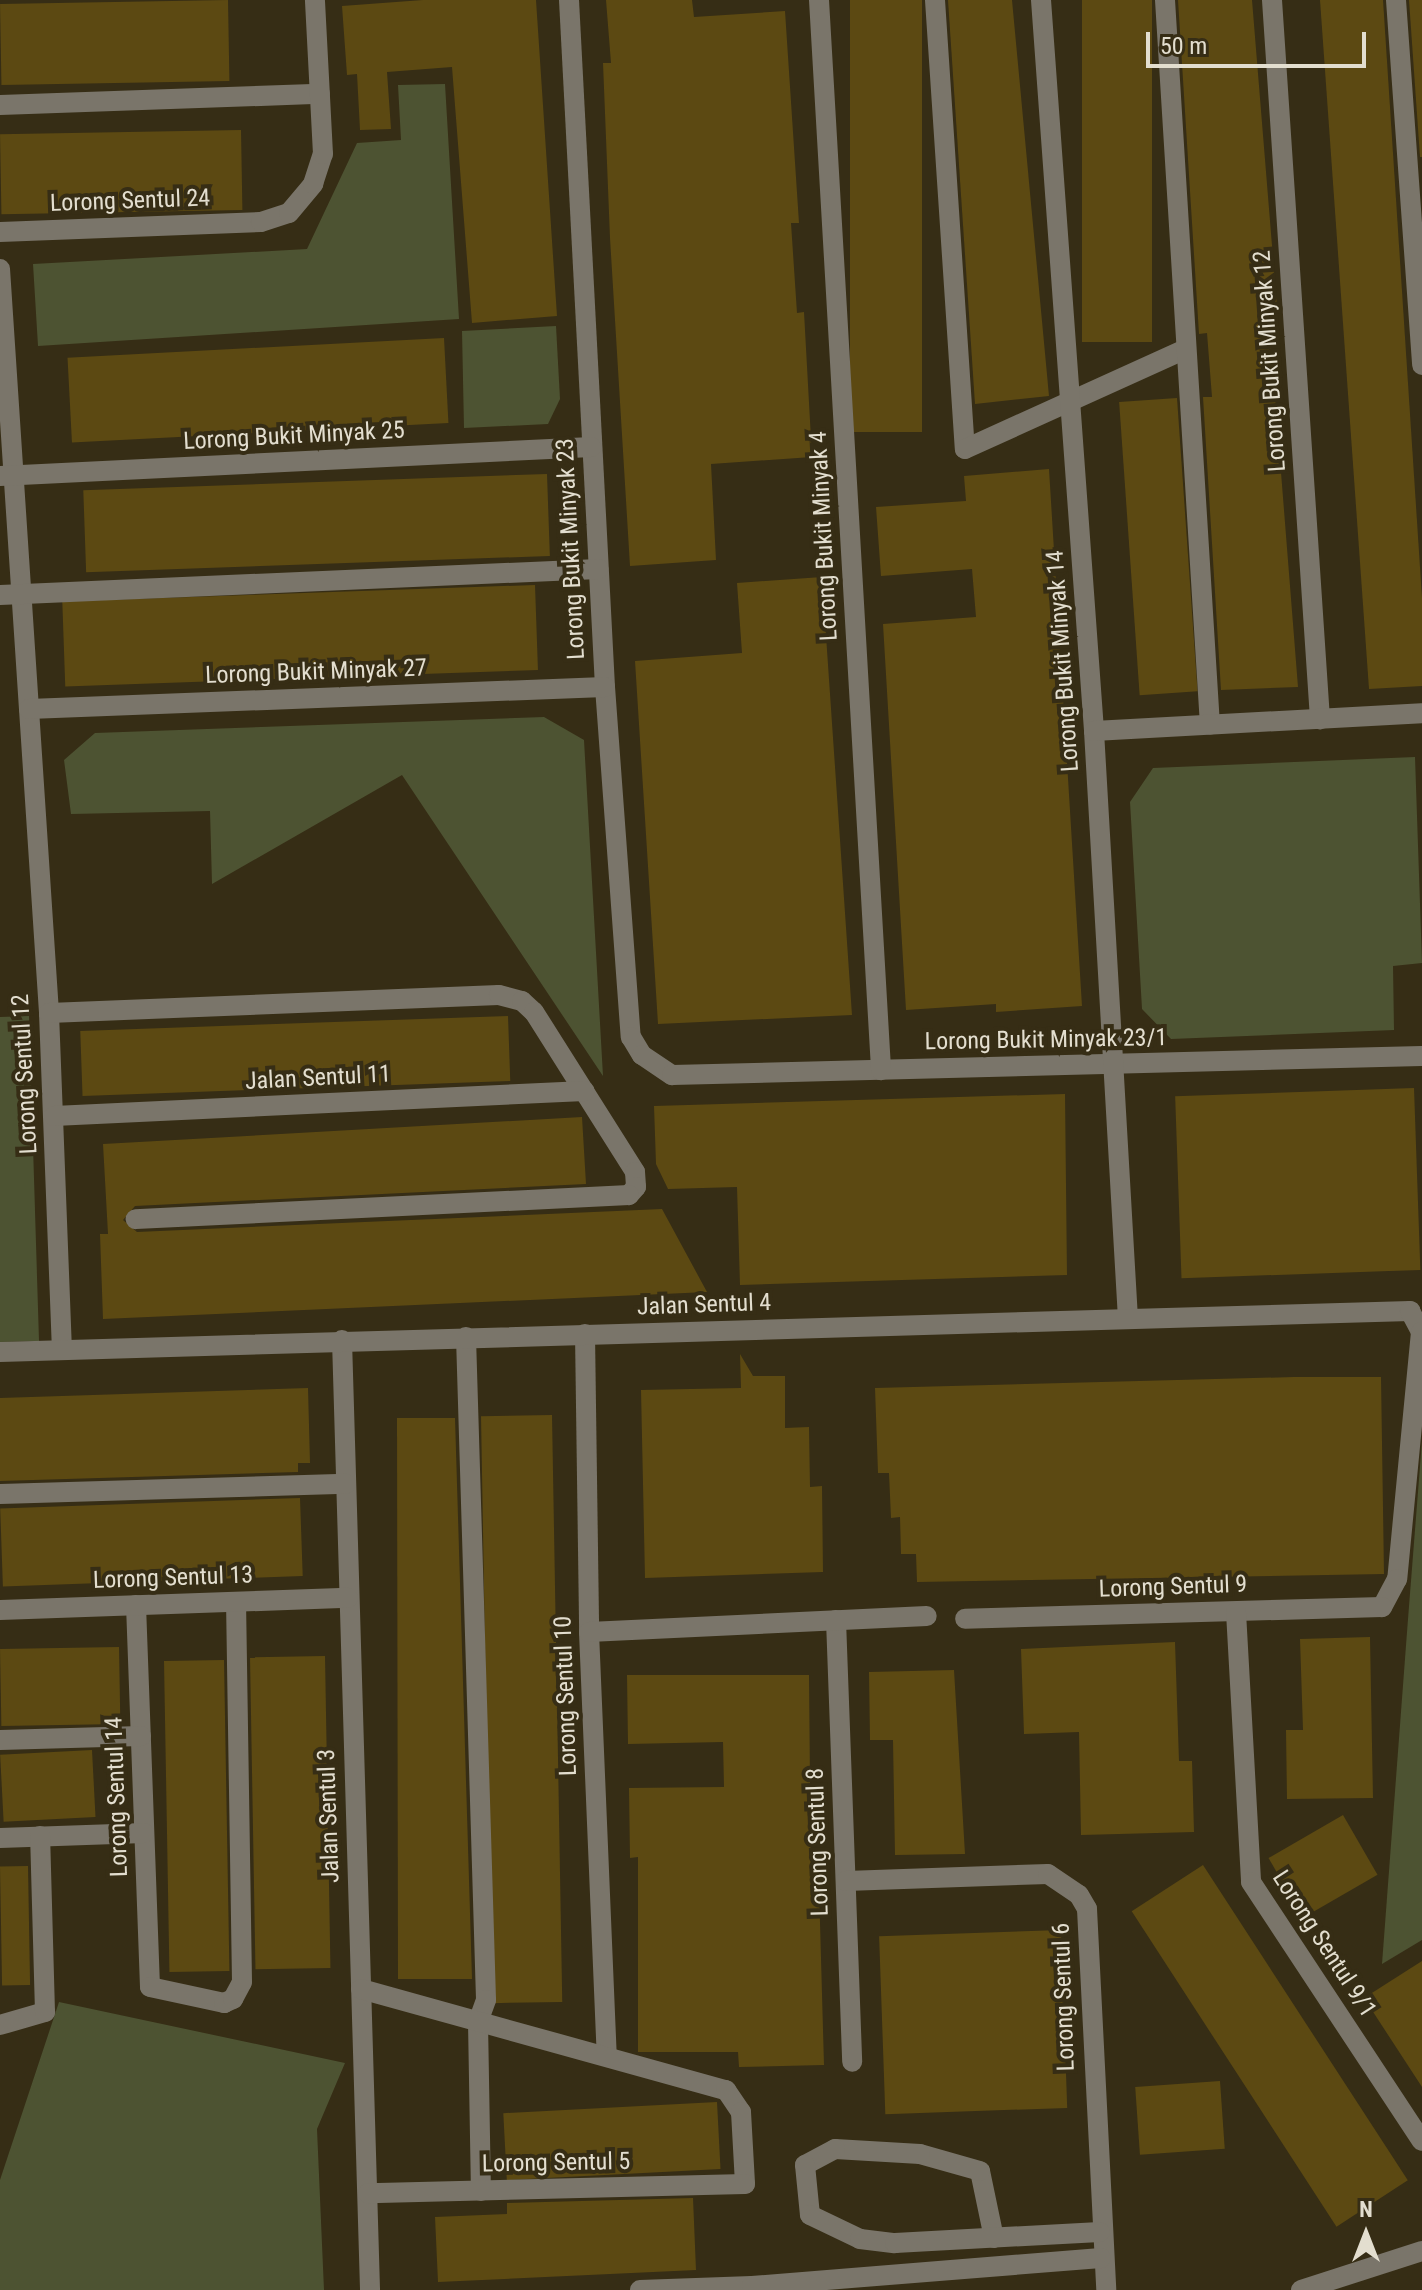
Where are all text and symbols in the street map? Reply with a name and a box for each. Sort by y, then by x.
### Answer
scale bar [1150,16,1370,66]
text: 50 m [1160,32,1207,60]
street label: Lorong Sentul 24 [49,184,211,218]
street label: Lorong Bukit Minyak 12 [1248,249,1292,473]
street label: Lorong Bukit Minyak 25 [183,416,405,456]
street label: Lorong Bukit Minyak 4 [804,430,844,642]
street label: Lorong Bukit Minyak 23 [551,438,591,660]
street label: Lorong Bukit Minyak 14 [1041,549,1085,773]
street label: Lorong Bukit Minyak 27 [205,654,427,690]
street label: Lorong Sentul 12 [6,993,44,1155]
street label: Lorong Bukit Minyak 23/1 [924,1023,1168,1057]
street label: Jalan Sentul 11 [244,1060,392,1096]
street label: Jalan Sentul 4 [636,1288,772,1322]
street label: Lorong Sentul 13 [92,1561,254,1595]
street label: Lorong Sentul 9 [1098,1570,1248,1604]
street label: Lorong Sentul 10 [549,1615,583,1777]
street label: Lorong Sentul 14 [100,1716,134,1878]
street label: Jalan Sentul 3 [312,1748,346,1884]
street label: Lorong Sentul 8 [801,1767,835,1917]
street label: Lorong Sentul 9/1 [1266,1865,1382,2023]
street label: Lorong Sentul 6 [1047,1922,1081,2072]
street label: Lorong Sentul 5 [482,2147,630,2179]
north arrow [1326,2194,1406,2274]
text: N [1359,2197,1373,2222]

